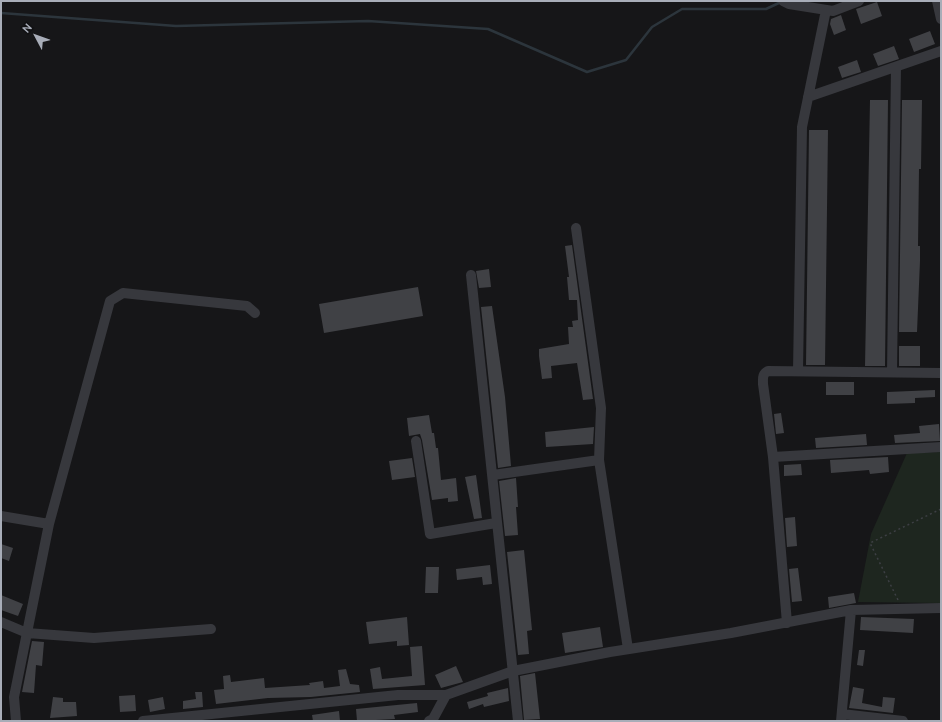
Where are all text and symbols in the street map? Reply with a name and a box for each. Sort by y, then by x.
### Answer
north arrow [16,16,56,56]
text: N [20,21,34,35]

